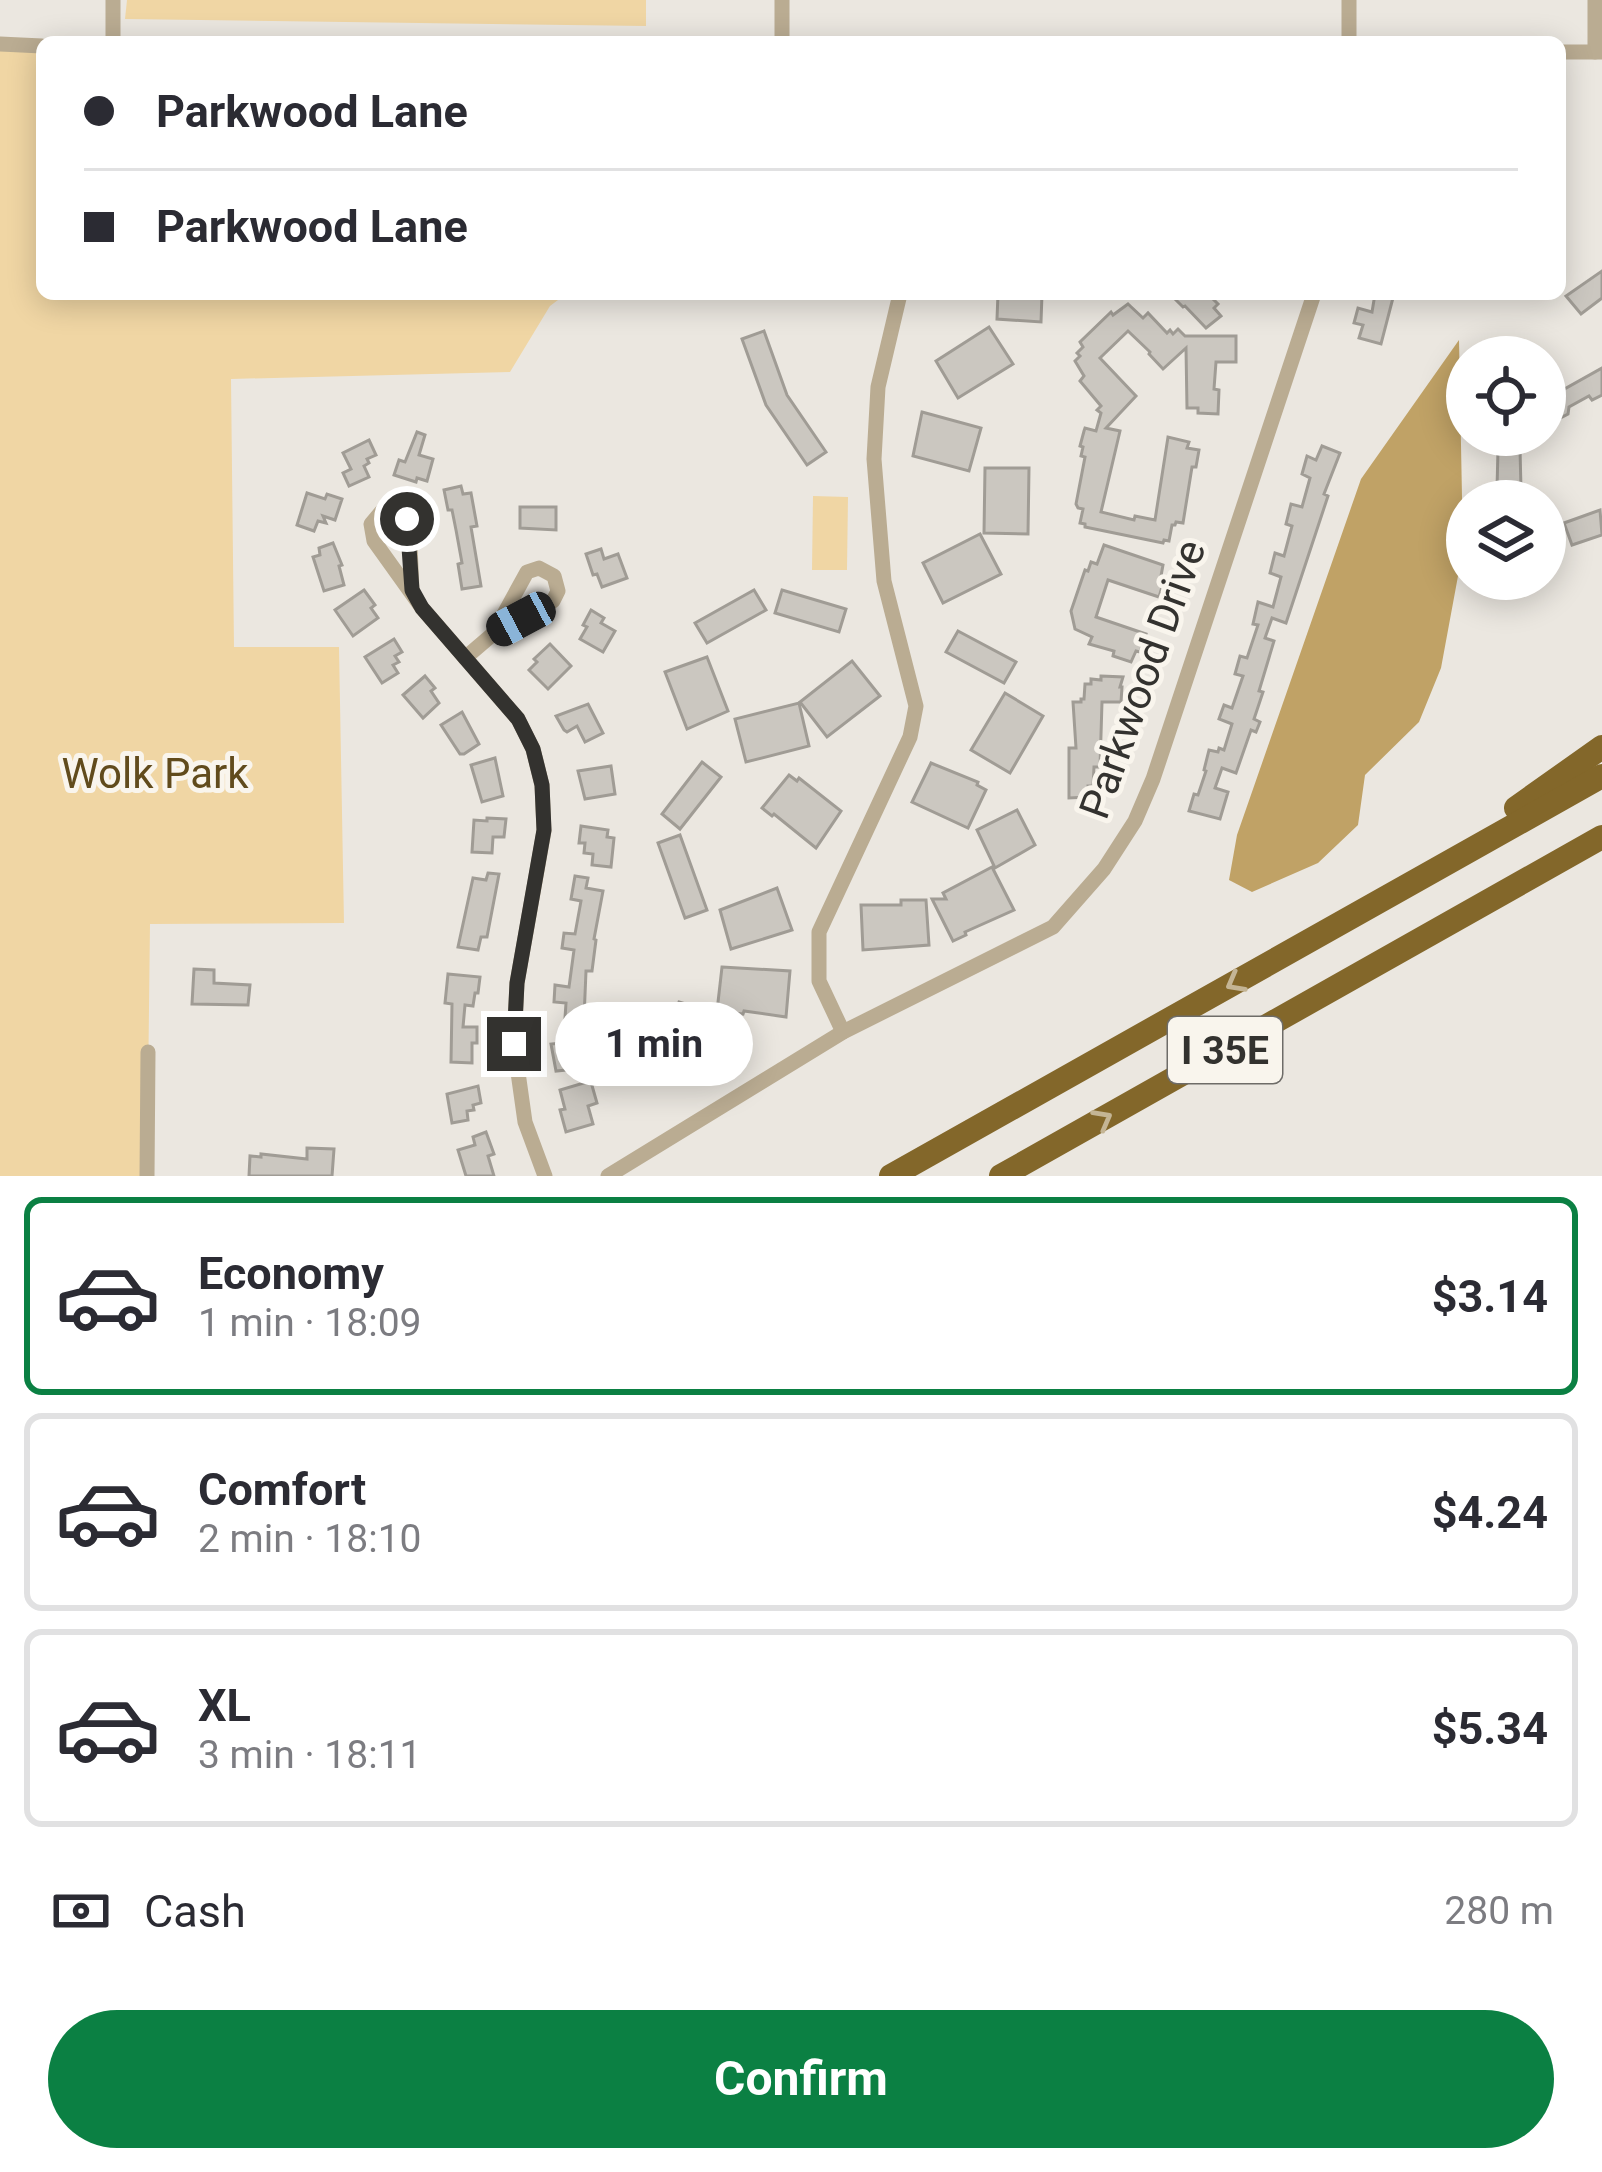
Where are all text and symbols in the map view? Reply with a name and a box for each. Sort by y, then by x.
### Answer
text: Parkwood Lane [156,85,468,138]
text: Parkwood Lane [156,200,468,253]
map controls [1446,336,1566,600]
button: locate [1446,336,1566,456]
button: layers [1446,480,1566,600]
route start [380,492,434,546]
street label: Parkwood Drive [1069,533,1216,825]
car [481,586,561,652]
park label: Wolk Park [61,749,249,798]
one-way arrow [1226,968,1248,991]
callout: 1 min [556,1002,754,1086]
route end [487,1017,541,1071]
road number: I 35E [1168,1017,1282,1083]
text: 1 min [605,1021,703,1067]
one-way arrow [1090,1110,1112,1133]
icon: car [54,1242,162,1350]
text: Economy [198,1247,384,1300]
text: $3.14 [1432,1270,1548,1323]
text: 1 min · 18:09 [198,1300,421,1346]
icon: car [54,1458,162,1566]
text: Comfort [198,1463,366,1516]
text: $4.24 [1432,1486,1548,1539]
text: 2 min · 18:10 [198,1516,421,1562]
icon: car [54,1674,162,1782]
text: XL [198,1679,251,1732]
text: $5.34 [1432,1702,1548,1755]
text: 3 min · 18:11 [198,1732,421,1778]
icon: cash [48,1878,114,1944]
text: Cash [144,1885,246,1938]
text: 280 m [1444,1888,1554,1934]
button: Confirm [48,2010,1554,2148]

